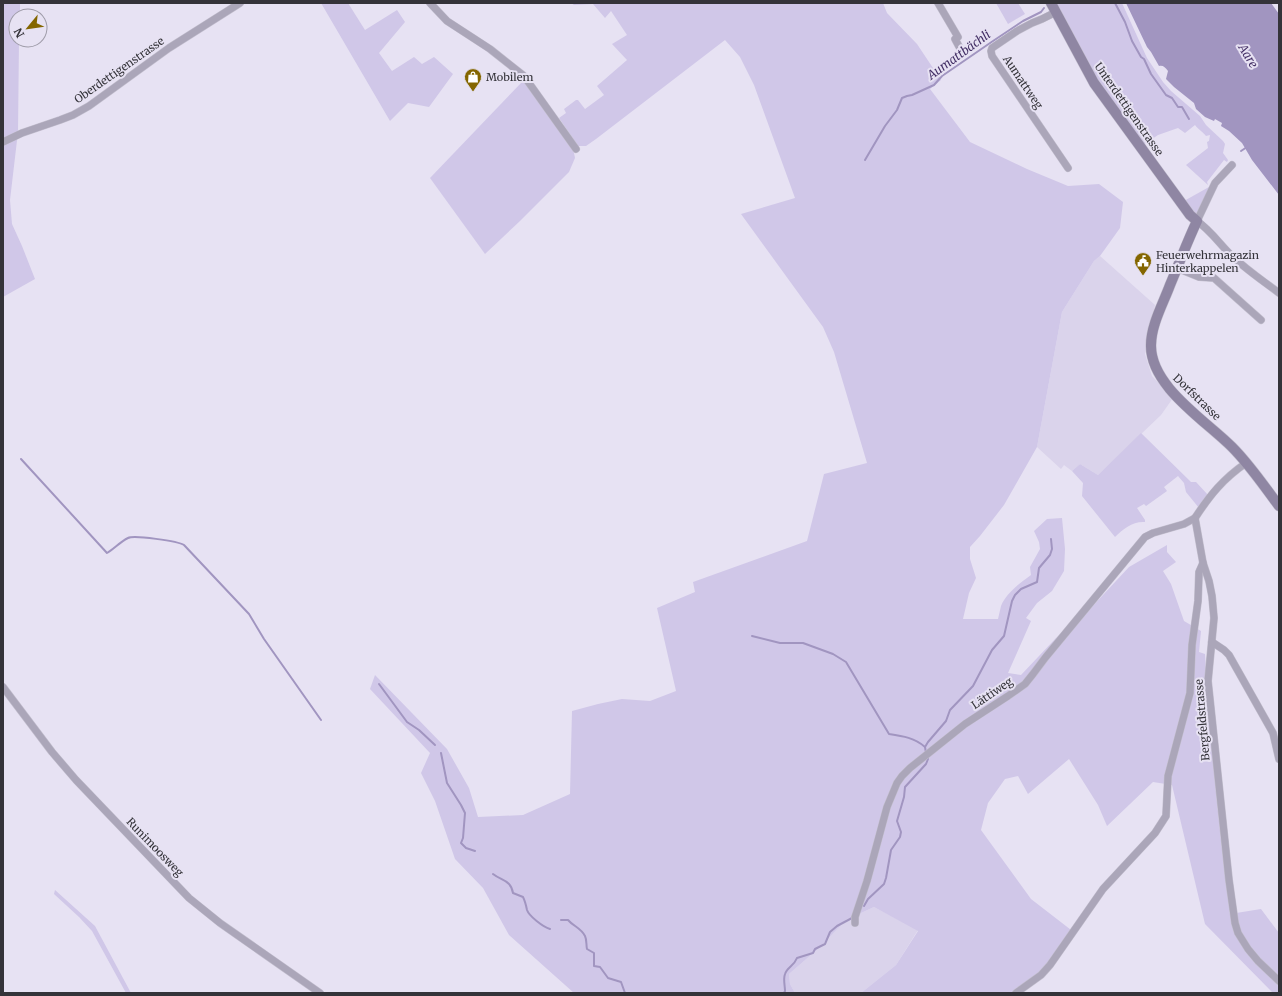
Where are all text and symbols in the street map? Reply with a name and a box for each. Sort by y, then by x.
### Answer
north arrow [8,8,48,48]
text: N [11,25,27,40]
water label: Aumattbächli [923,26,994,83]
street label: Oberdettigenstrasse [71,34,167,106]
water label: Aare [1235,40,1261,71]
street label: Aumattweg [999,52,1046,112]
street label: Unterdettigenstrasse [1091,60,1167,159]
shop icon: Mobilem [463,67,483,92]
place label: Mobilem [486,70,533,84]
place label: Feuerwehrmagazin Hinterkappelen [1156,248,1260,275]
public building icon: Feuerwehrmagazin Hinterkappelen [1133,251,1153,276]
street label: Dorfstrasse [1170,371,1224,423]
street label: Lättiweg [969,674,1016,712]
street label: Bergfeldstrasse [1191,678,1213,761]
street label: Runimoosweg [123,815,187,880]

